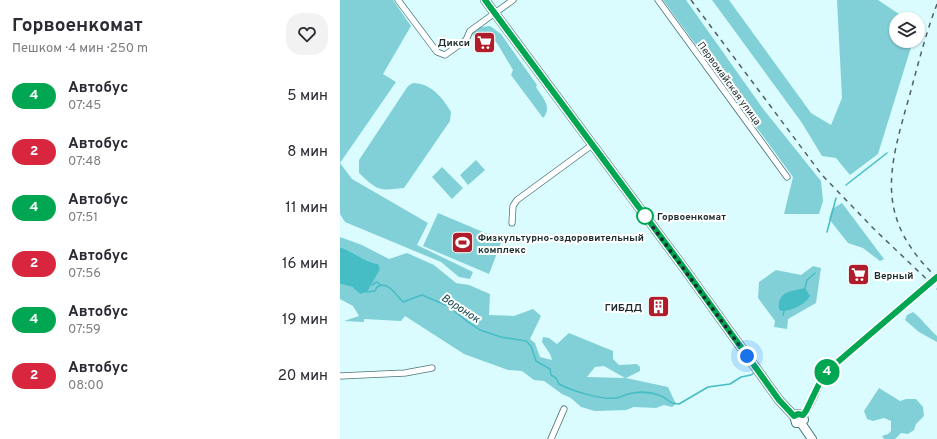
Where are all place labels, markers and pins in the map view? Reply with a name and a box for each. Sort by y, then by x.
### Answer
supermarket icon: Дикси [472,29,498,55]
place label: Дикси [438,37,470,50]
marker: Горвоенкомат [636,207,654,225]
place label: Горвоенкомат [657,211,726,224]
sports icon: Физкультурно-оздоровительный комплекс [450,230,476,256]
place label: Физкультурно-оздоровительный комплекс [478,232,644,257]
supermarket icon: Верный [846,262,872,288]
place label: Верный [874,270,913,283]
building icon: ГИБДД [645,294,671,320]
place label: ГИБДД [605,302,642,315]

